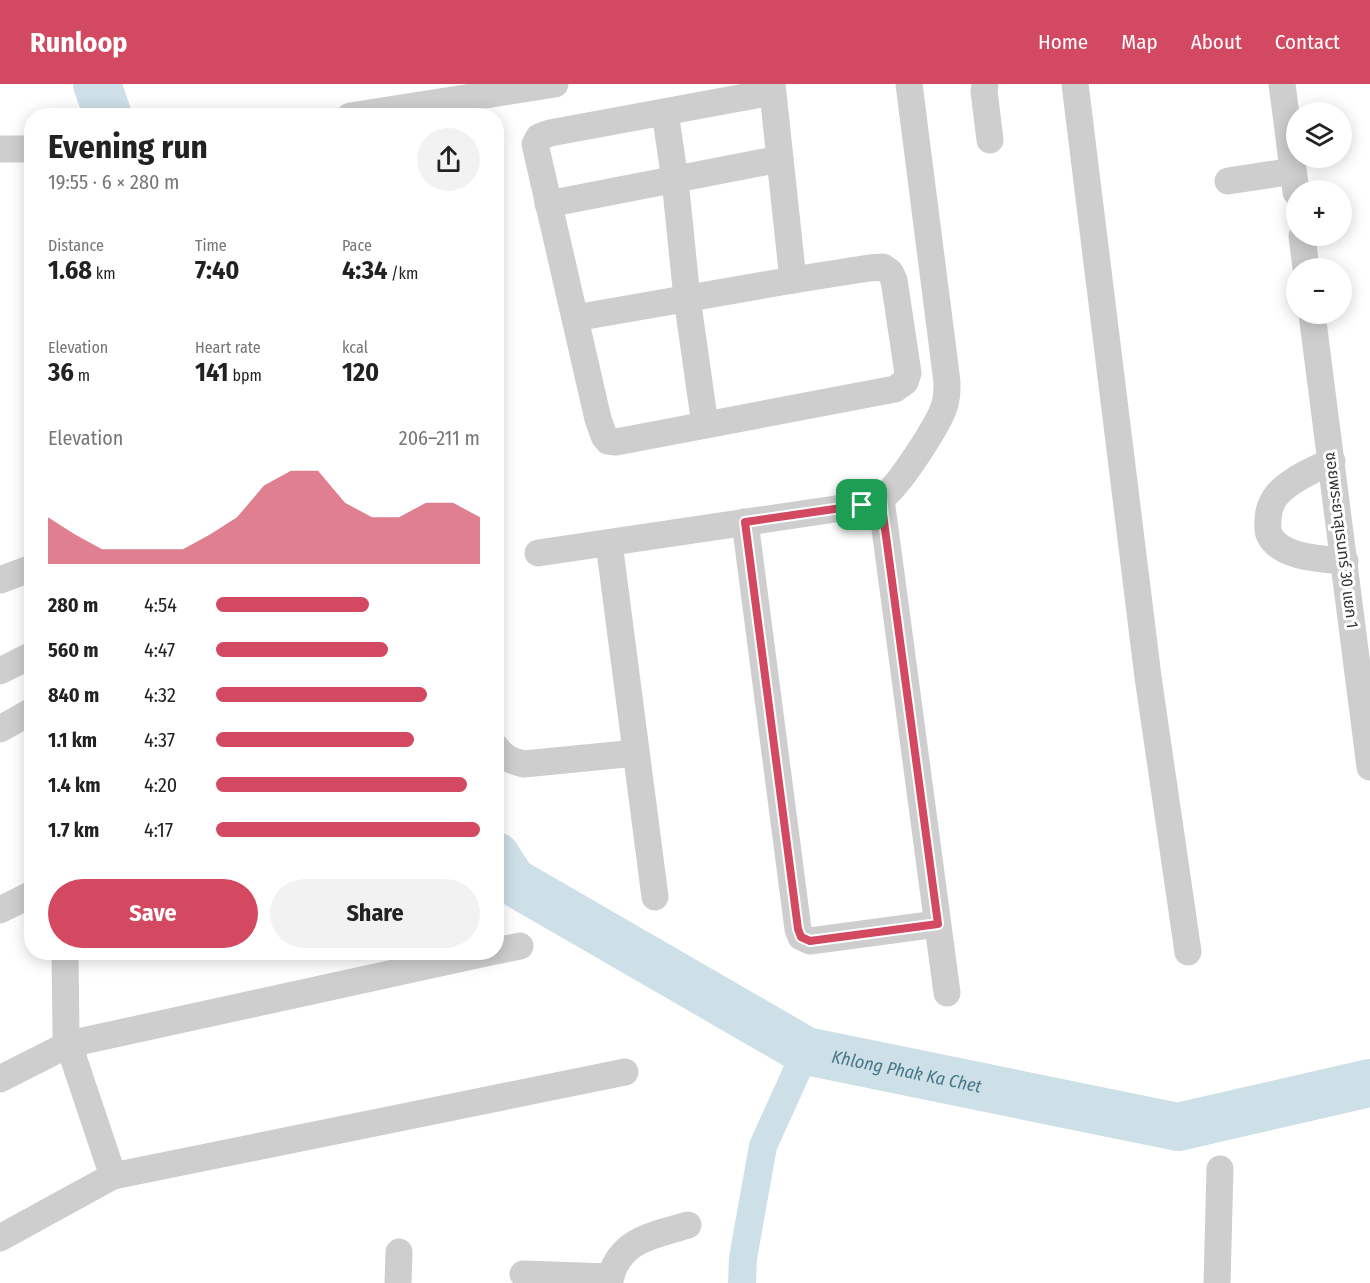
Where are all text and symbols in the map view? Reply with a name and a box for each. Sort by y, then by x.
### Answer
text: Runloop [30,26,128,59]
text: Home [1038,29,1088,55]
text: Map [1121,29,1158,55]
text: About [1191,29,1242,55]
text: Contact [1275,29,1340,55]
map controls [1286,102,1352,324]
button: layers [1286,102,1352,168]
text: Evening run [48,127,208,167]
button: share [417,128,480,191]
text: 19:55 · 6 × 280 m [48,170,179,194]
button: + [1286,180,1352,246]
text: Distance [48,236,104,255]
text: Time [195,236,227,255]
text: Pace [342,236,372,255]
text: 1.68 [48,255,92,286]
text: 7:40 [195,255,239,286]
text: 4:34 [342,255,387,286]
button: − [1286,258,1352,324]
text: km [92,264,116,283]
text: /km [387,264,418,283]
text: Elevation [48,338,108,357]
text: Heart rate [195,338,261,357]
text: kcal [342,338,368,357]
text: 36 [48,357,74,388]
text: 141 [195,357,229,388]
text: 120 [342,357,379,388]
text: m [74,366,90,385]
text: bpm [229,366,262,385]
text: Elevation [48,426,123,450]
text: 206–211 m [399,426,480,450]
street label: ซอยพระยาสุเรนทร์ 30 แยก 1 [1322,451,1362,629]
pin [836,479,887,530]
icon: arrive [845,488,878,521]
text: 280 m [48,593,98,617]
text: 4:54 [144,593,177,617]
text: 560 m [48,638,99,662]
text: 4:47 [144,638,175,662]
text: 840 m [48,683,99,707]
text: 4:32 [144,683,176,707]
text: 1.1 km [48,728,97,752]
text: 4:37 [144,728,175,752]
text: 1.4 km [48,773,100,797]
text: 4:20 [144,773,177,797]
text: 1.7 km [48,818,99,842]
text: 4:17 [144,818,173,842]
button: Save [48,879,258,948]
button: Share [270,879,480,948]
water label: Khlong Phak Ka Chet [830,1046,984,1098]

